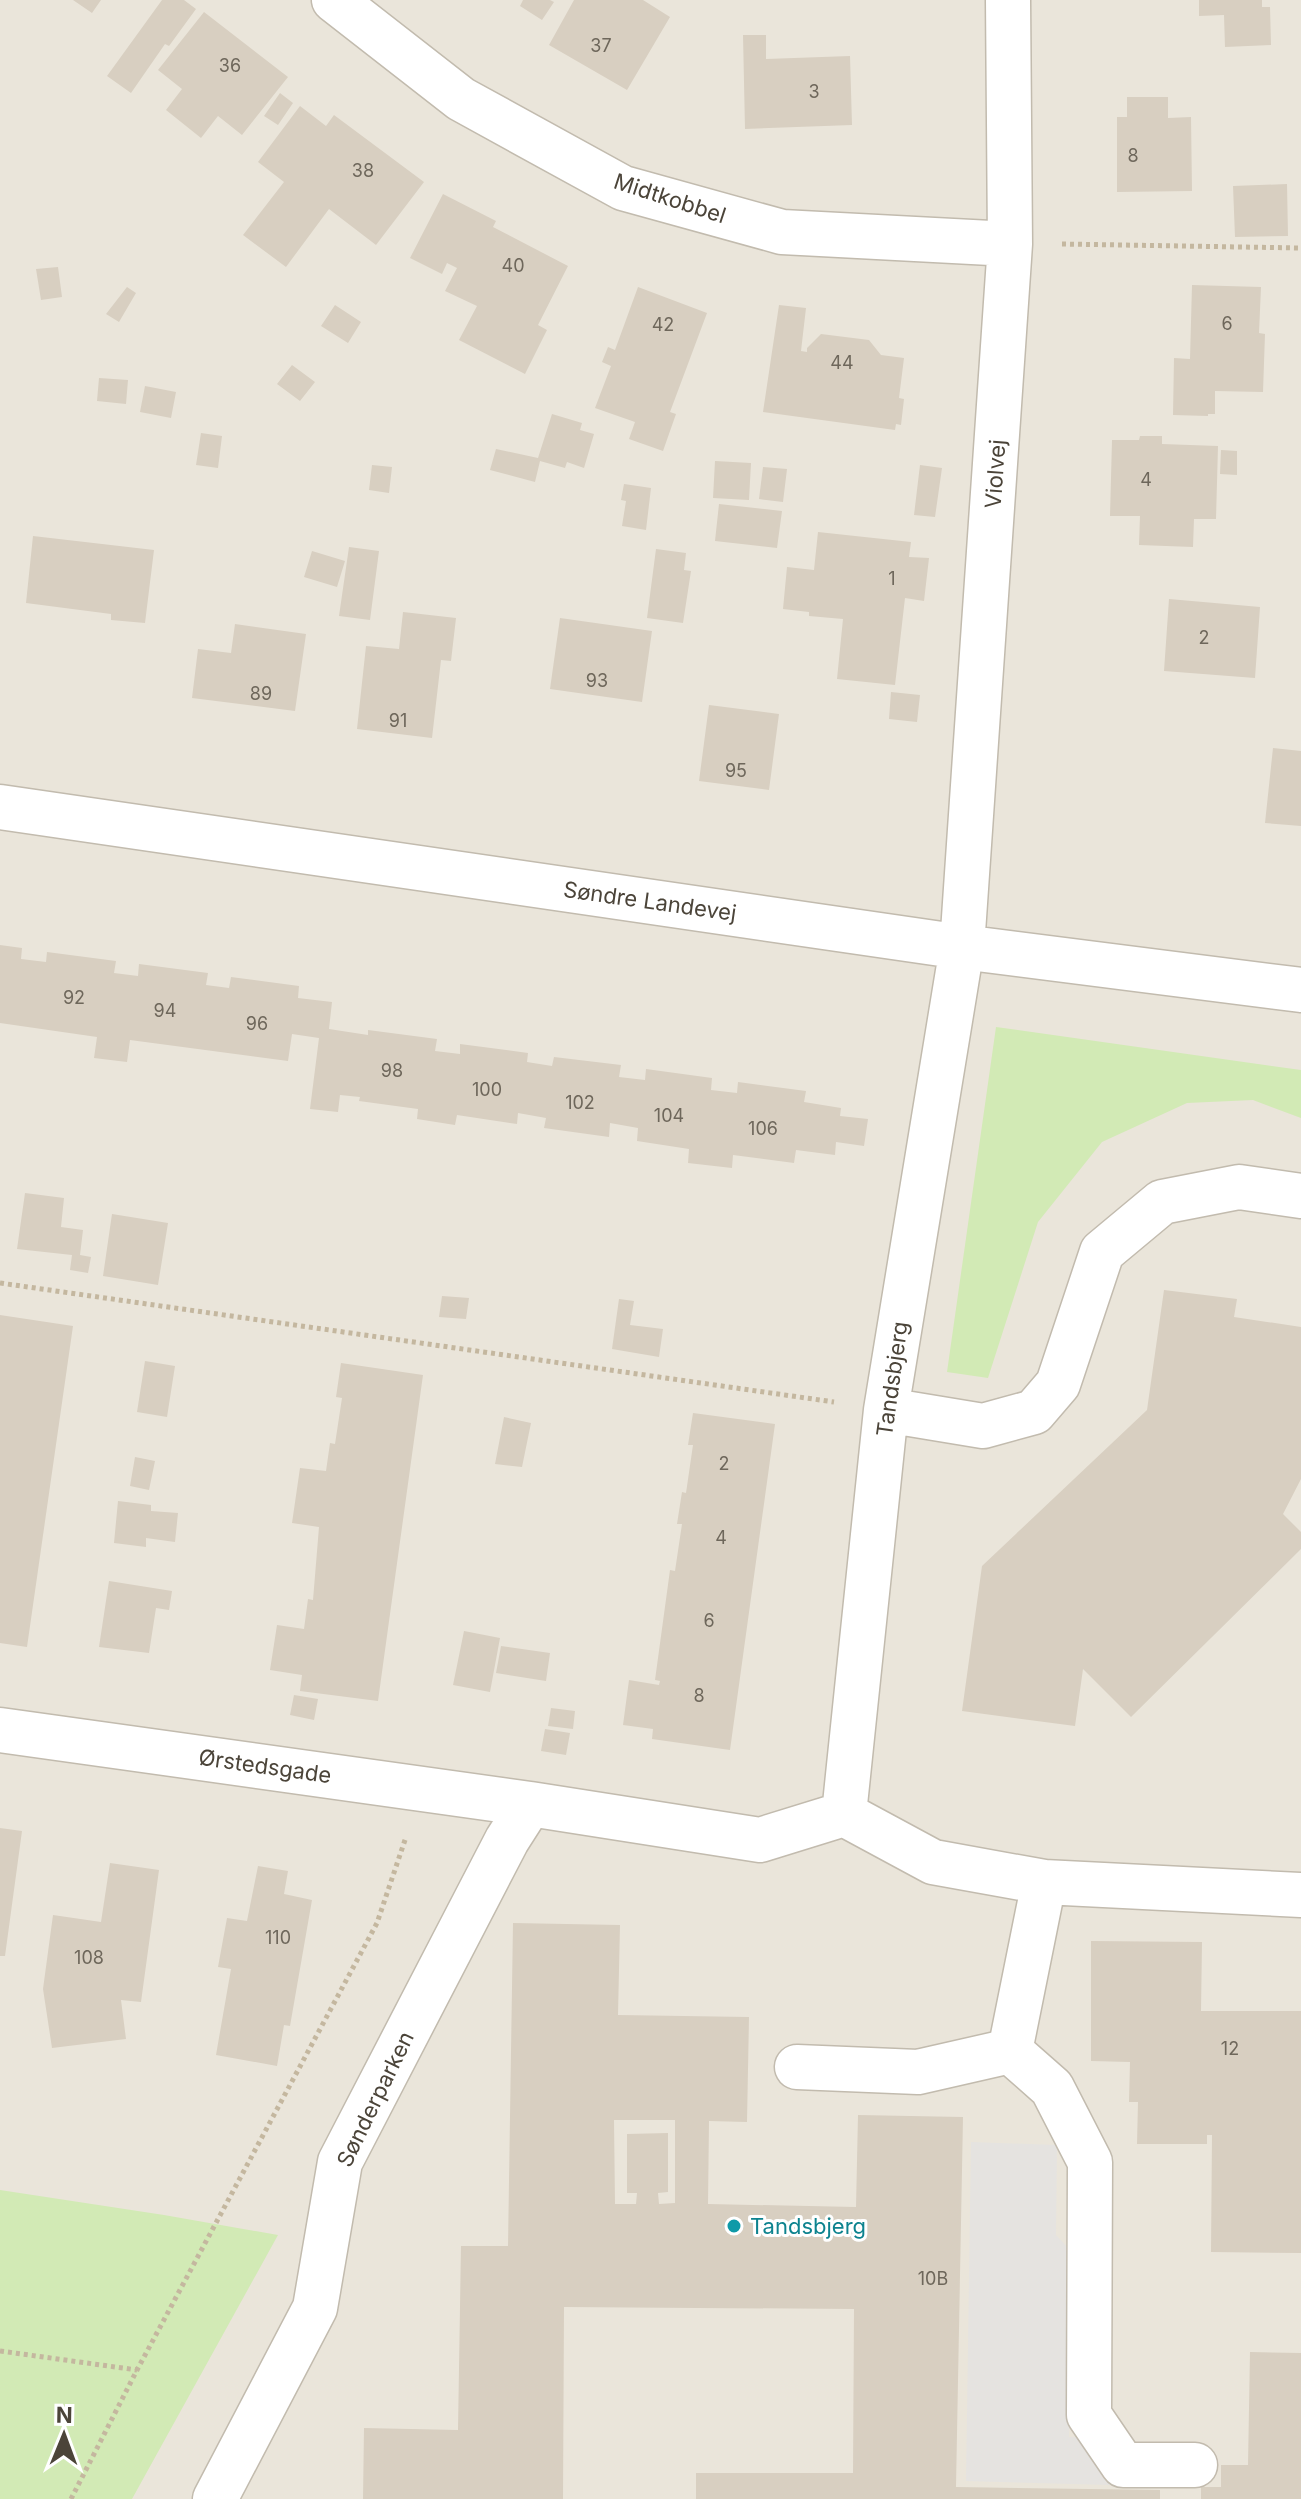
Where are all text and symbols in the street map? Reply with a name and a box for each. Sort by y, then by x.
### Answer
house number: 37 [590,35,612,56]
house number: 36 [219,55,241,76]
house number: 3 [808,81,820,102]
house number: 8 [1127,145,1139,166]
house number: 38 [352,160,374,181]
street label: Midtkobbel [611,168,729,228]
house number: 40 [502,255,524,276]
house number: 6 [1221,313,1233,334]
house number: 42 [652,314,674,335]
house number: 44 [830,352,854,373]
street label: Violvej [980,439,1010,509]
house number: 4 [1140,469,1152,490]
house number: 1 [888,568,896,589]
house number: 2 [1199,627,1209,648]
house number: 93 [586,670,608,691]
house number: 89 [250,683,272,704]
house number: 91 [389,710,407,731]
house number: 95 [725,760,747,781]
street label: Søndre Landevej [562,876,738,926]
house number: 92 [63,987,85,1008]
house number: 94 [154,1000,176,1021]
house number: 96 [246,1013,268,1034]
house number: 98 [381,1060,403,1081]
house number: 100 [472,1079,502,1100]
house number: 102 [565,1092,595,1113]
house number: 104 [654,1105,684,1126]
house number: 106 [748,1118,778,1139]
street label: Tandsbjerg [871,1320,913,1438]
house number: 2 [719,1453,729,1474]
house number: 4 [715,1527,727,1548]
house number: 6 [703,1610,715,1631]
house number: 8 [693,1685,705,1706]
street label: Ørstedsgade [197,1744,333,1788]
house number: 110 [265,1927,291,1948]
house number: 108 [74,1947,104,1968]
street label: Sønderparken [331,2027,419,2171]
house number: 12 [1221,2038,1239,2059]
place label: Tandsbjerg [750,2213,866,2239]
marker: Tandsbjerg [725,2217,743,2235]
house number: 10B [918,2268,948,2289]
north arrow [24,2395,104,2475]
text: N [56,2402,73,2428]

